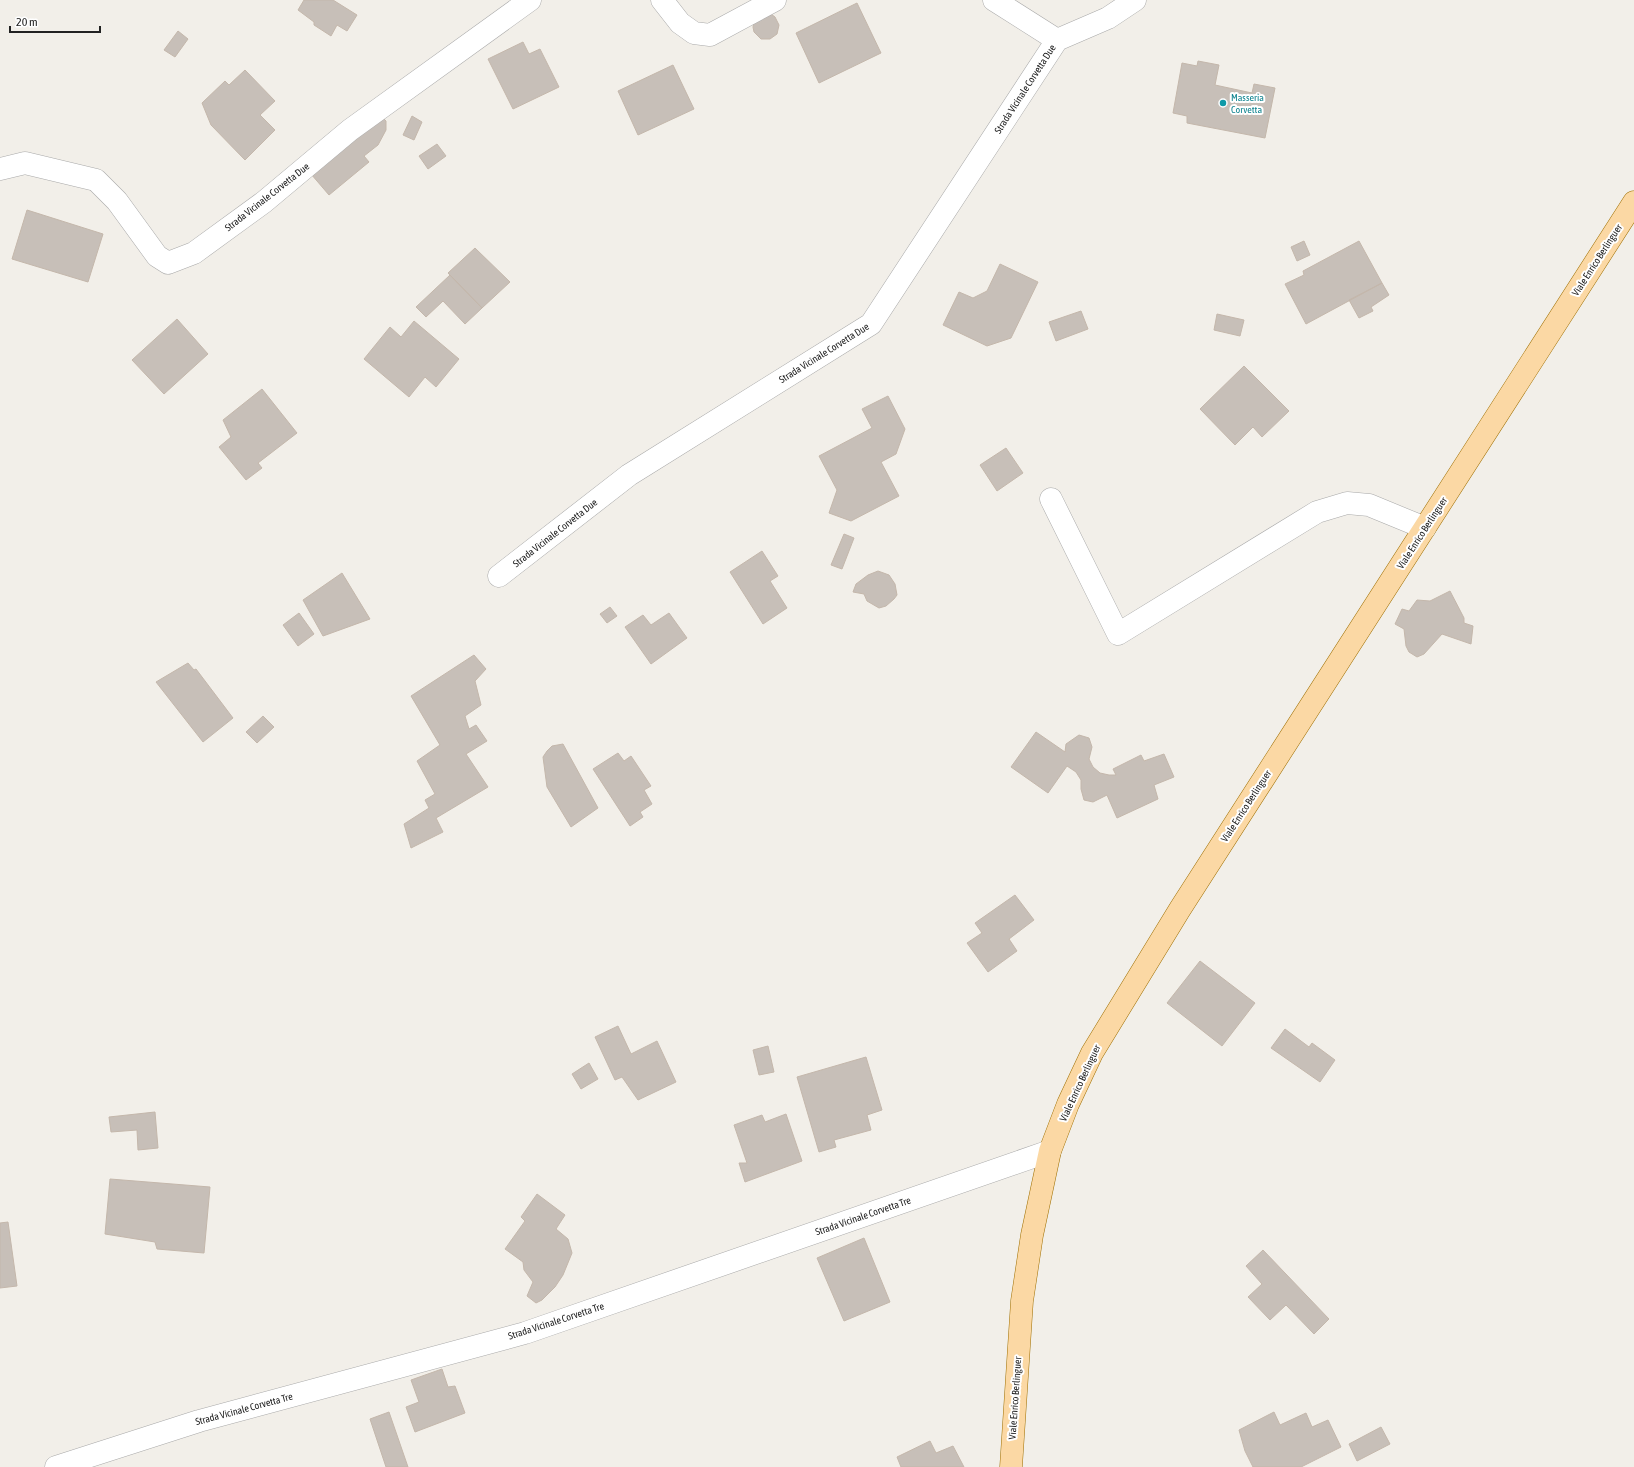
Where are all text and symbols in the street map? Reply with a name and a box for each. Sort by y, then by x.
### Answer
scale bar [10,8,100,34]
text: 20 m [16,15,38,29]
street label: Strada Vicinale Corvetta Due [992,42,1058,136]
place label: Masseria Corvetta [1231,92,1264,115]
marker: Masseria Corvetta [1218,98,1228,108]
street label: Strada Vicinale Corvetta Due [223,160,312,233]
street label: Viale Enrico Berlinguer [1570,221,1625,298]
street label: Strada Vicinale Corvetta Due [777,321,871,385]
street label: Viale Enrico Berlinguer [1395,494,1450,571]
street label: Strada Vicinale Corvetta Due [511,496,600,569]
street label: Viale Enrico Berlinguer [1219,767,1274,844]
street label: Viale Enrico Berlinguer [1057,1042,1103,1123]
street label: Strada Vicinale Corvetta Tre [814,1194,913,1238]
street label: Strada Vicinale Corvetta Tre [507,1300,606,1342]
street label: Viale Enrico Berlinguer [1007,1355,1023,1440]
street label: Strada Vicinale Corvetta Tre [194,1391,294,1427]

